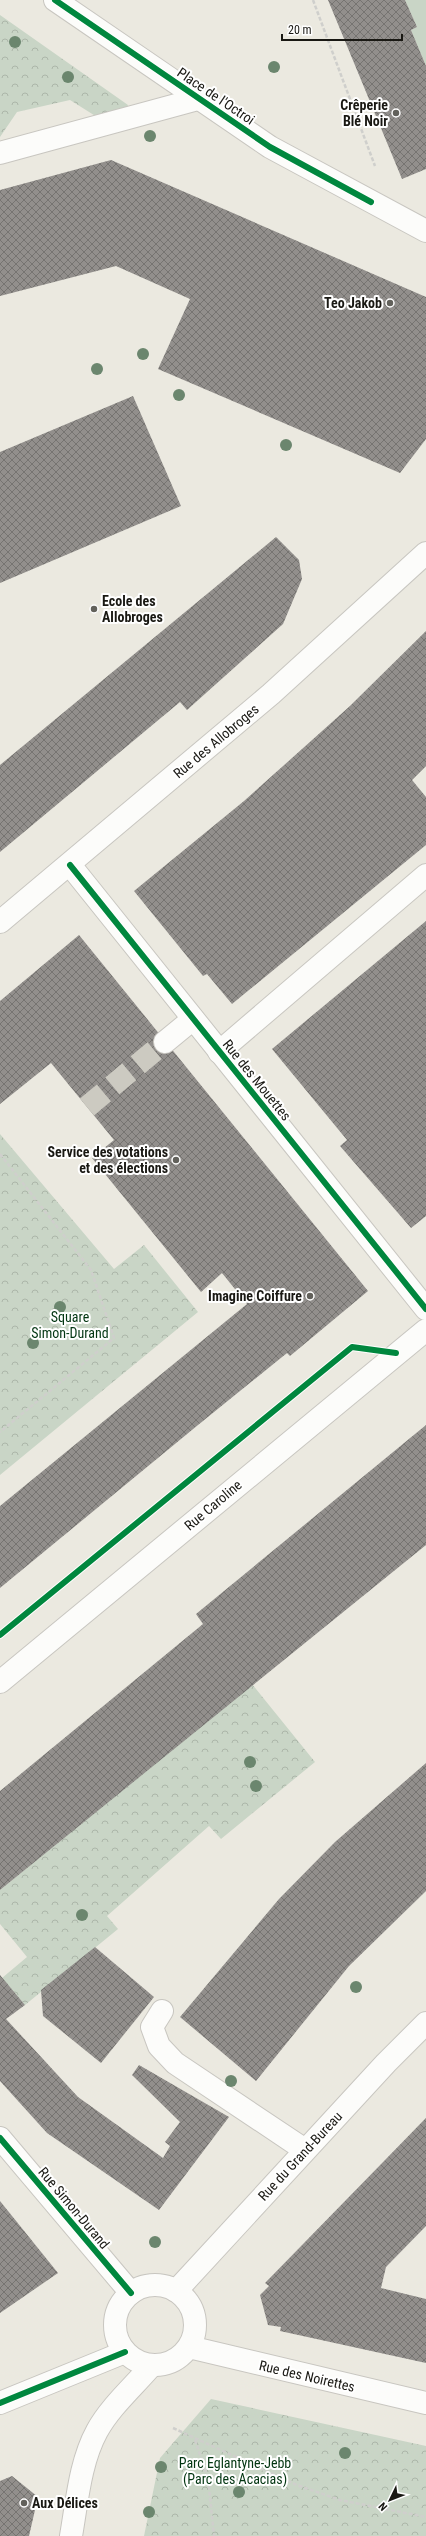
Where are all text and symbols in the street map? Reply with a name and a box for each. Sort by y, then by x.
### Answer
scale bar [282,16,402,42]
text: 20 m [288,23,312,37]
street label: Place de l'Octroi [174,64,258,128]
place label: Crêperie Blé Noir [340,97,388,129]
marker: Crêperie Blé Noir [391,108,401,118]
place label: Teo Jakob [324,295,382,311]
marker: Teo Jakob [385,298,395,308]
place label: Ecole des Allobroges [102,593,163,625]
marker: Ecole des Allobroges [89,604,99,614]
street label: Rue des Allobroges [170,701,262,781]
street label: Rue des Mouettes [220,1036,294,1124]
place label: Service des votations et des élections [48,1144,168,1176]
marker: Service des votations et des élections [171,1155,181,1165]
place label: Imagine Coiffure [208,1288,302,1304]
marker: Imagine Coiffure [305,1291,315,1301]
park label: Square Simon-Durand [31,1309,109,1341]
street label: Rue Caroline [181,1476,245,1533]
street label: Rue du Grand-Bureau [255,2108,345,2204]
street label: Rue Simon-Durand [35,2164,113,2252]
street label: Rue des Noirettes [257,2357,357,2395]
park label: Parc Eglantyne-Jebb (Parc des Acacias) [179,2455,291,2488]
north arrow [370,2480,410,2520]
place label: Aux Délices [32,2495,98,2511]
marker: Aux Délices [19,2498,29,2508]
text: N [376,2499,390,2513]

